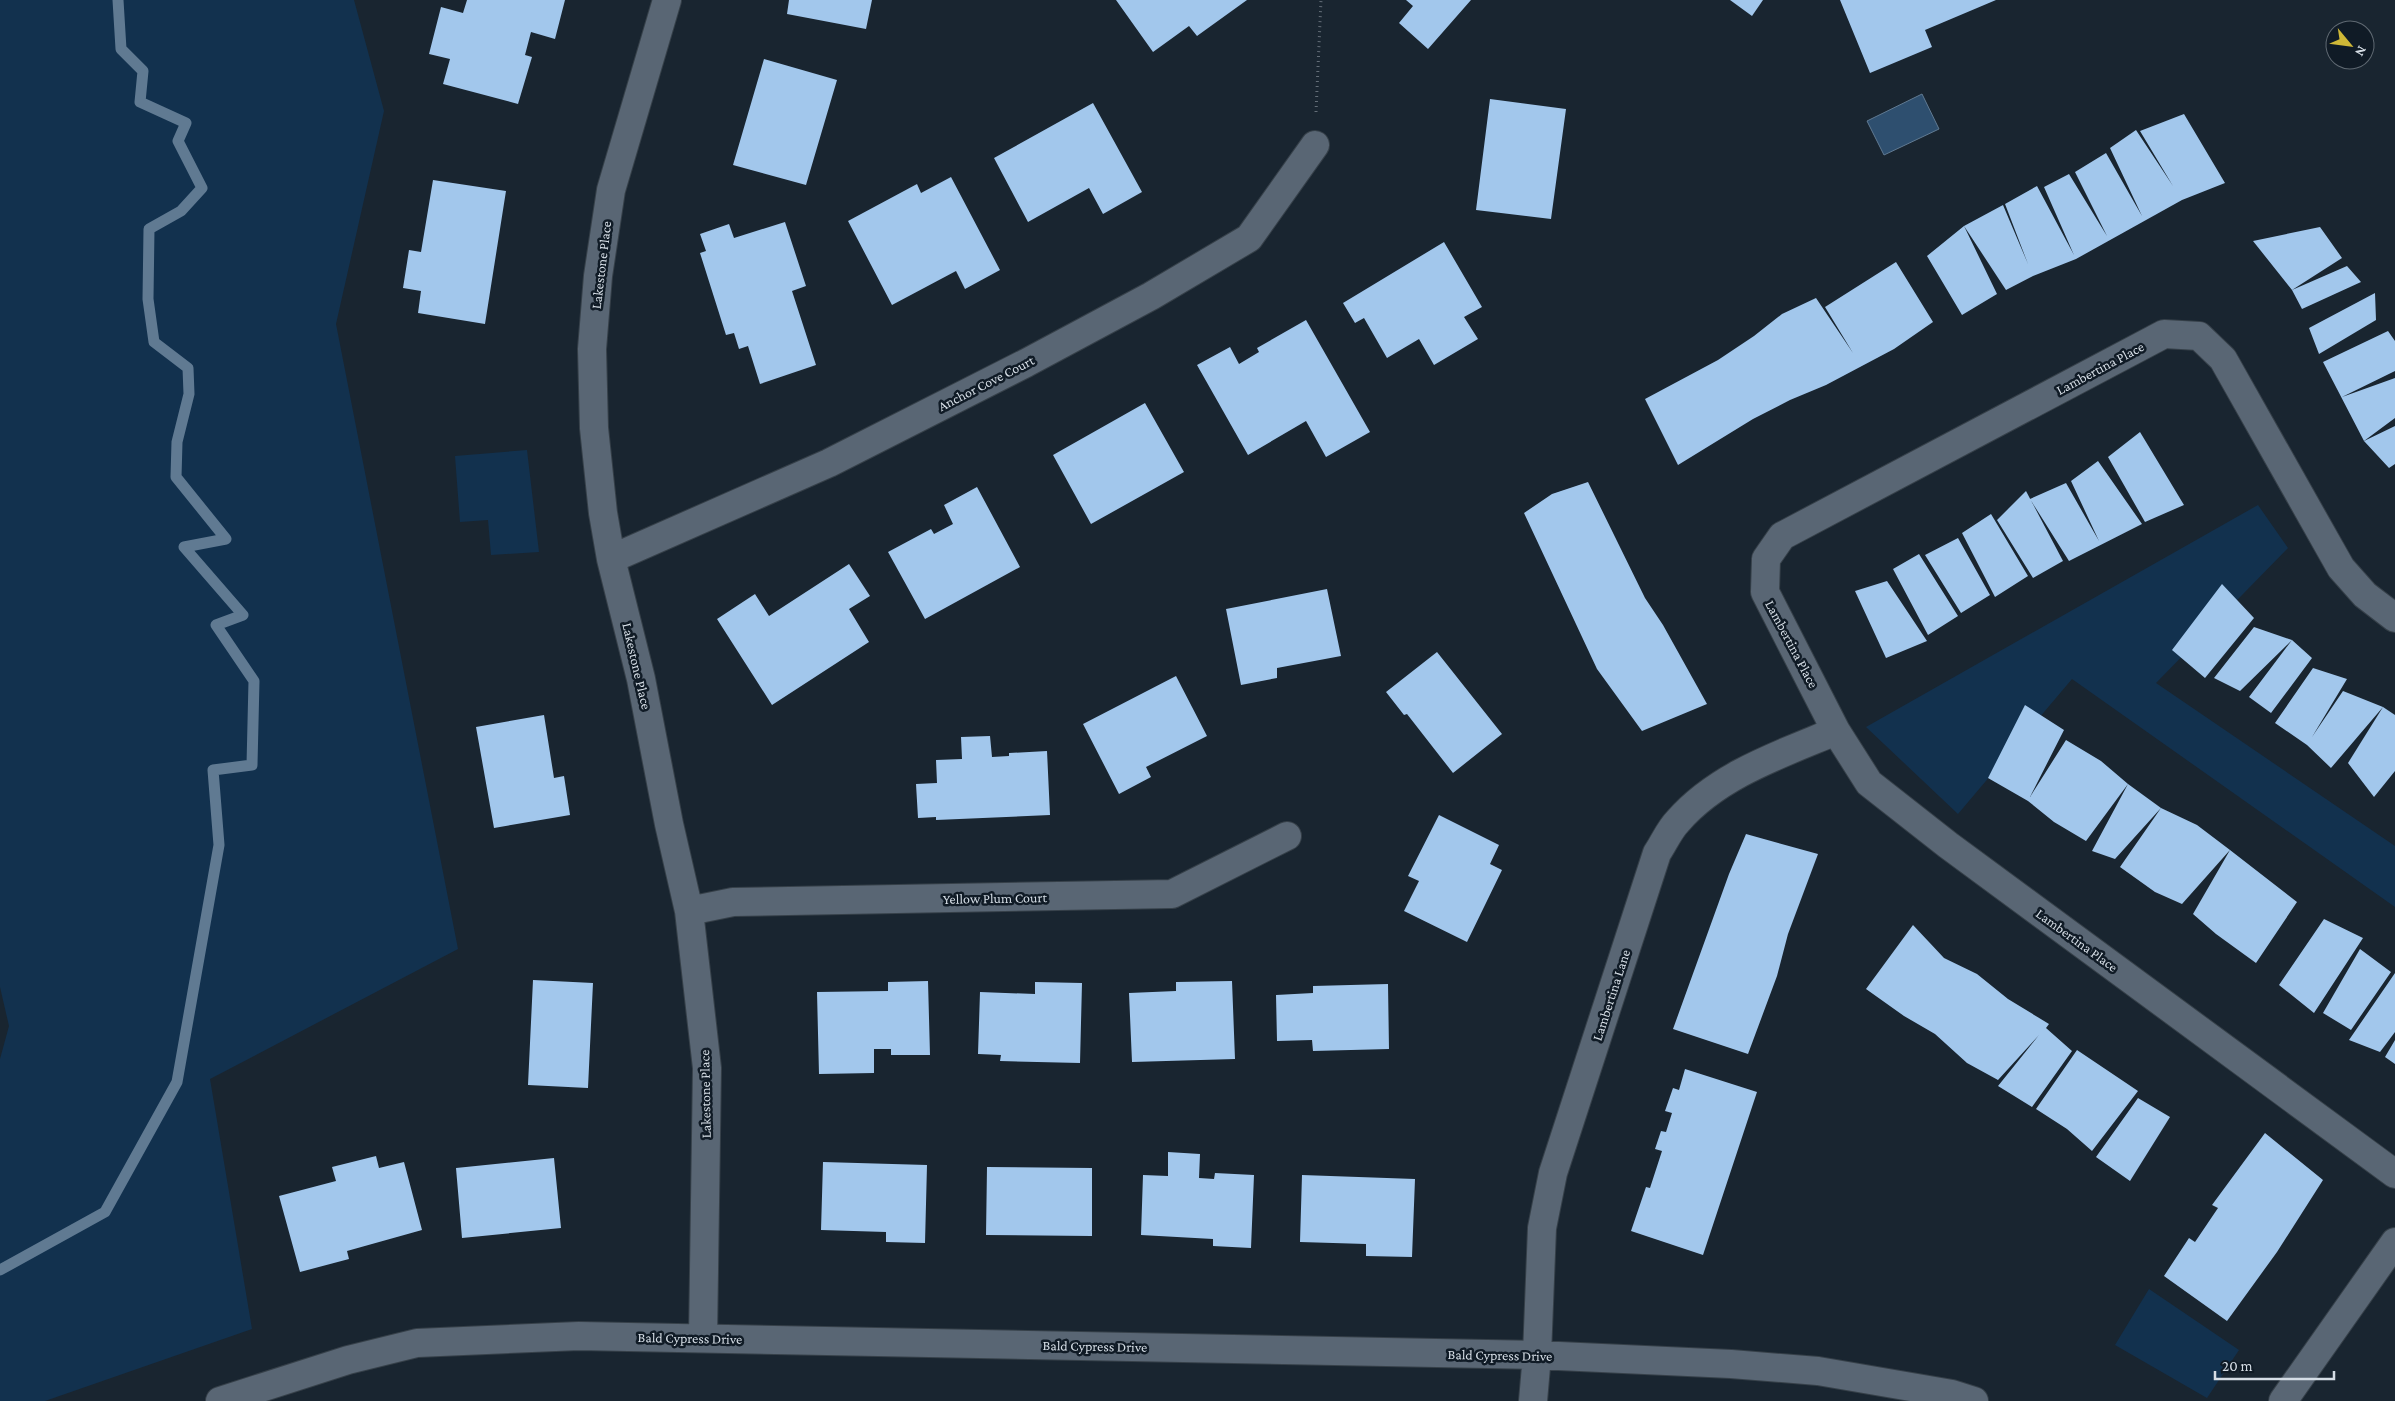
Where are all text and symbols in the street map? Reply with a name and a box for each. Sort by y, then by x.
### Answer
north arrow [2325,20,2375,70]
text: N [2352,43,2371,60]
street label: Lakestone Place [588,220,614,310]
street label: Lambertina Place [2053,338,2147,398]
street label: Anchor Cove Court [935,352,1037,414]
street label: Lambertina Place [1762,597,1822,691]
street label: Lakestone Place [619,621,655,711]
street label: Yellow Plum Court [943,889,1047,907]
street label: Lambertina Place [2033,905,2121,975]
street label: Lambertina Lane [1589,947,1633,1043]
street label: Lakestone Place [696,1050,714,1138]
street label: Bald Cypress Drive [638,1329,742,1347]
street label: Bald Cypress Drive [1043,1337,1147,1355]
street label: Bald Cypress Drive [1448,1346,1552,1364]
scale bar [2215,1348,2334,1380]
text: 20 m [2222,1358,2253,1374]

